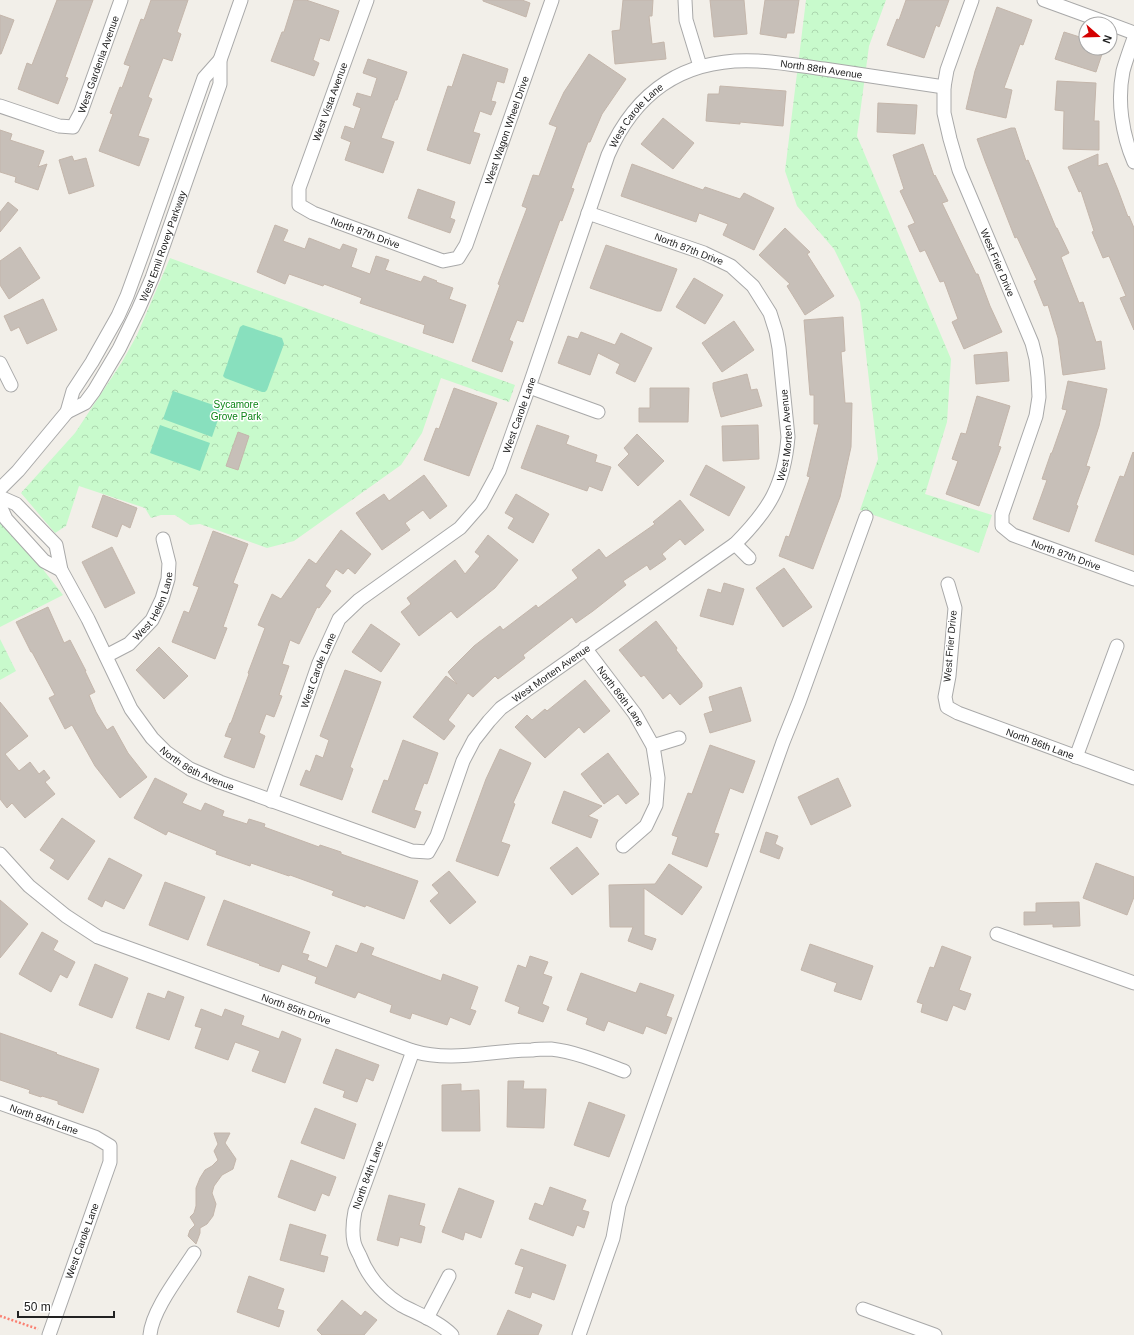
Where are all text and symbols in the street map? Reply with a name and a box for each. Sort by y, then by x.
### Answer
street label: West Gardenia Avenue [76,14,121,114]
north arrow [1078,16,1118,56]
text: N [1100,34,1114,45]
street label: North 88th Avenue [780,57,864,80]
street label: West Vista Avenue [311,61,350,143]
street label: West Wagon Wheel Drive [482,74,531,186]
street label: West Carole Lane [607,81,665,149]
street label: West Emil Rovey Parkway [137,189,188,303]
street label: North 87th Drive [329,215,402,250]
street label: West Frier Drive [979,227,1017,298]
street label: North 87th Drive [653,231,725,267]
street label: West Carole Lane [500,375,538,454]
street label: West Morten Avenue [774,388,794,483]
park label: Sycamore Grove Park [211,399,262,422]
street label: North 87th Drive [1030,537,1103,572]
street label: West Helen Lane [130,571,174,642]
street label: West Frier Drive [941,609,959,682]
street label: West Carole Lane [298,630,338,709]
street label: West Morten Avenue [510,642,592,704]
street label: North 86th Lane [595,664,646,728]
street label: North 86th Lane [1005,726,1076,761]
street label: North 86th Avenue [158,744,236,792]
street label: North 85th Drive [260,991,333,1026]
street label: North 84th Lane [9,1102,80,1136]
street label: North 84th Lane [351,1139,386,1211]
street label: West Carole Lane [63,1201,101,1280]
scale bar [18,1293,114,1319]
text: 50 m [24,1300,51,1314]

